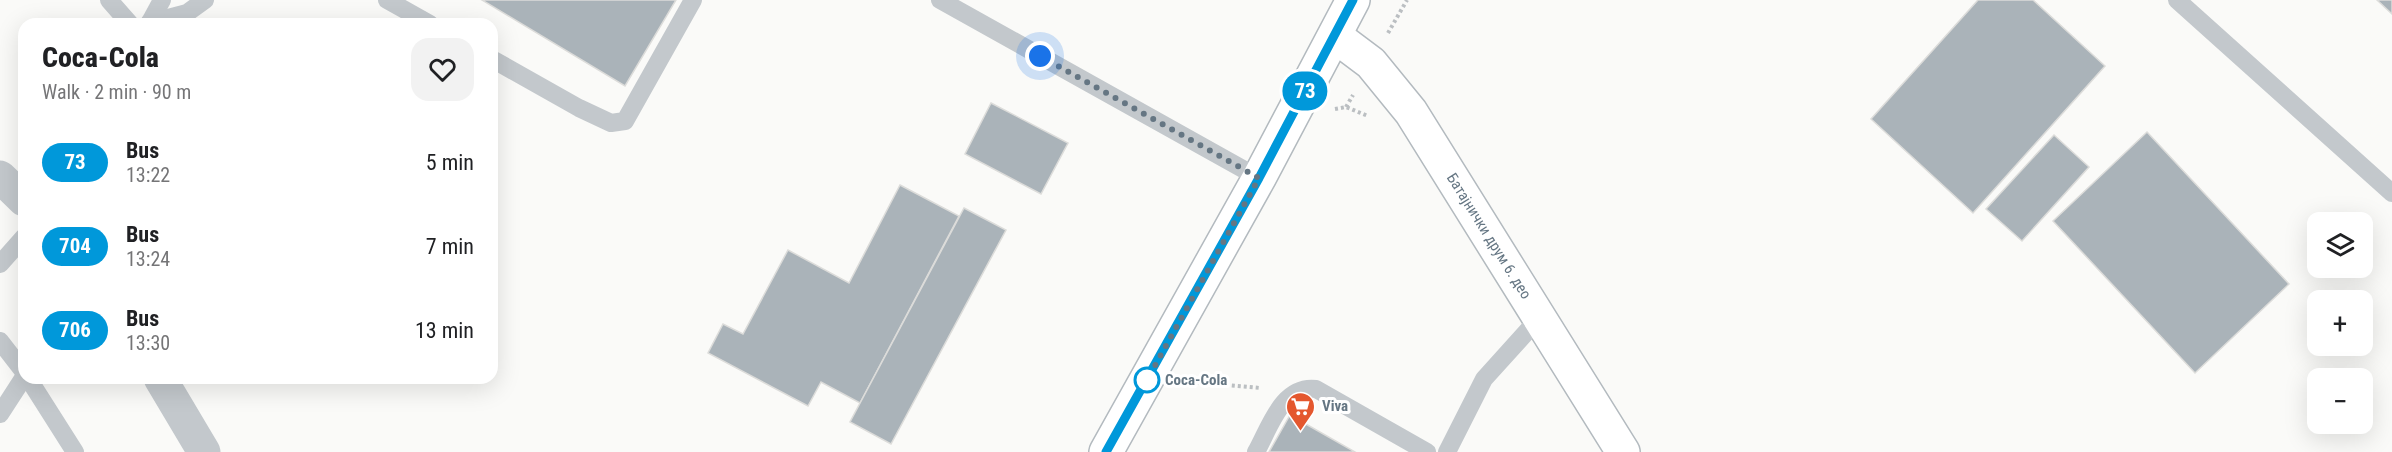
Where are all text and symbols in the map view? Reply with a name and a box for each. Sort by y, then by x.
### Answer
button: heart [411,38,474,101]
text: Coca-Cola [42,41,159,74]
your location [1025,41,1055,71]
line badge: 73 [1278,72,1332,110]
text: 73 [1294,79,1316,103]
text: Walk · 2 min · 90 m [42,80,191,104]
text: Bus [126,138,159,163]
text: 73 [64,150,86,174]
text: 5 min [426,150,474,175]
text: 13:22 [126,163,170,187]
street label: Батајнички друм 6. део [1443,170,1535,302]
map controls [2307,212,2373,434]
button: layers [2307,212,2373,278]
text: Bus [126,222,159,247]
text: 704 [59,234,91,258]
text: 7 min [426,234,474,259]
text: 13:24 [126,247,170,271]
button: + [2307,290,2373,356]
text: Bus [126,306,159,331]
text: 706 [59,318,91,342]
text: 13 min [415,318,474,343]
text: 13:30 [126,331,170,355]
marker: Coca-Cola [1134,367,1160,393]
button: − [2307,368,2373,434]
place label: Coca-Cola [1165,371,1227,389]
supermarket icon: Viva [1285,390,1317,432]
place label: Viva [1322,397,1348,415]

